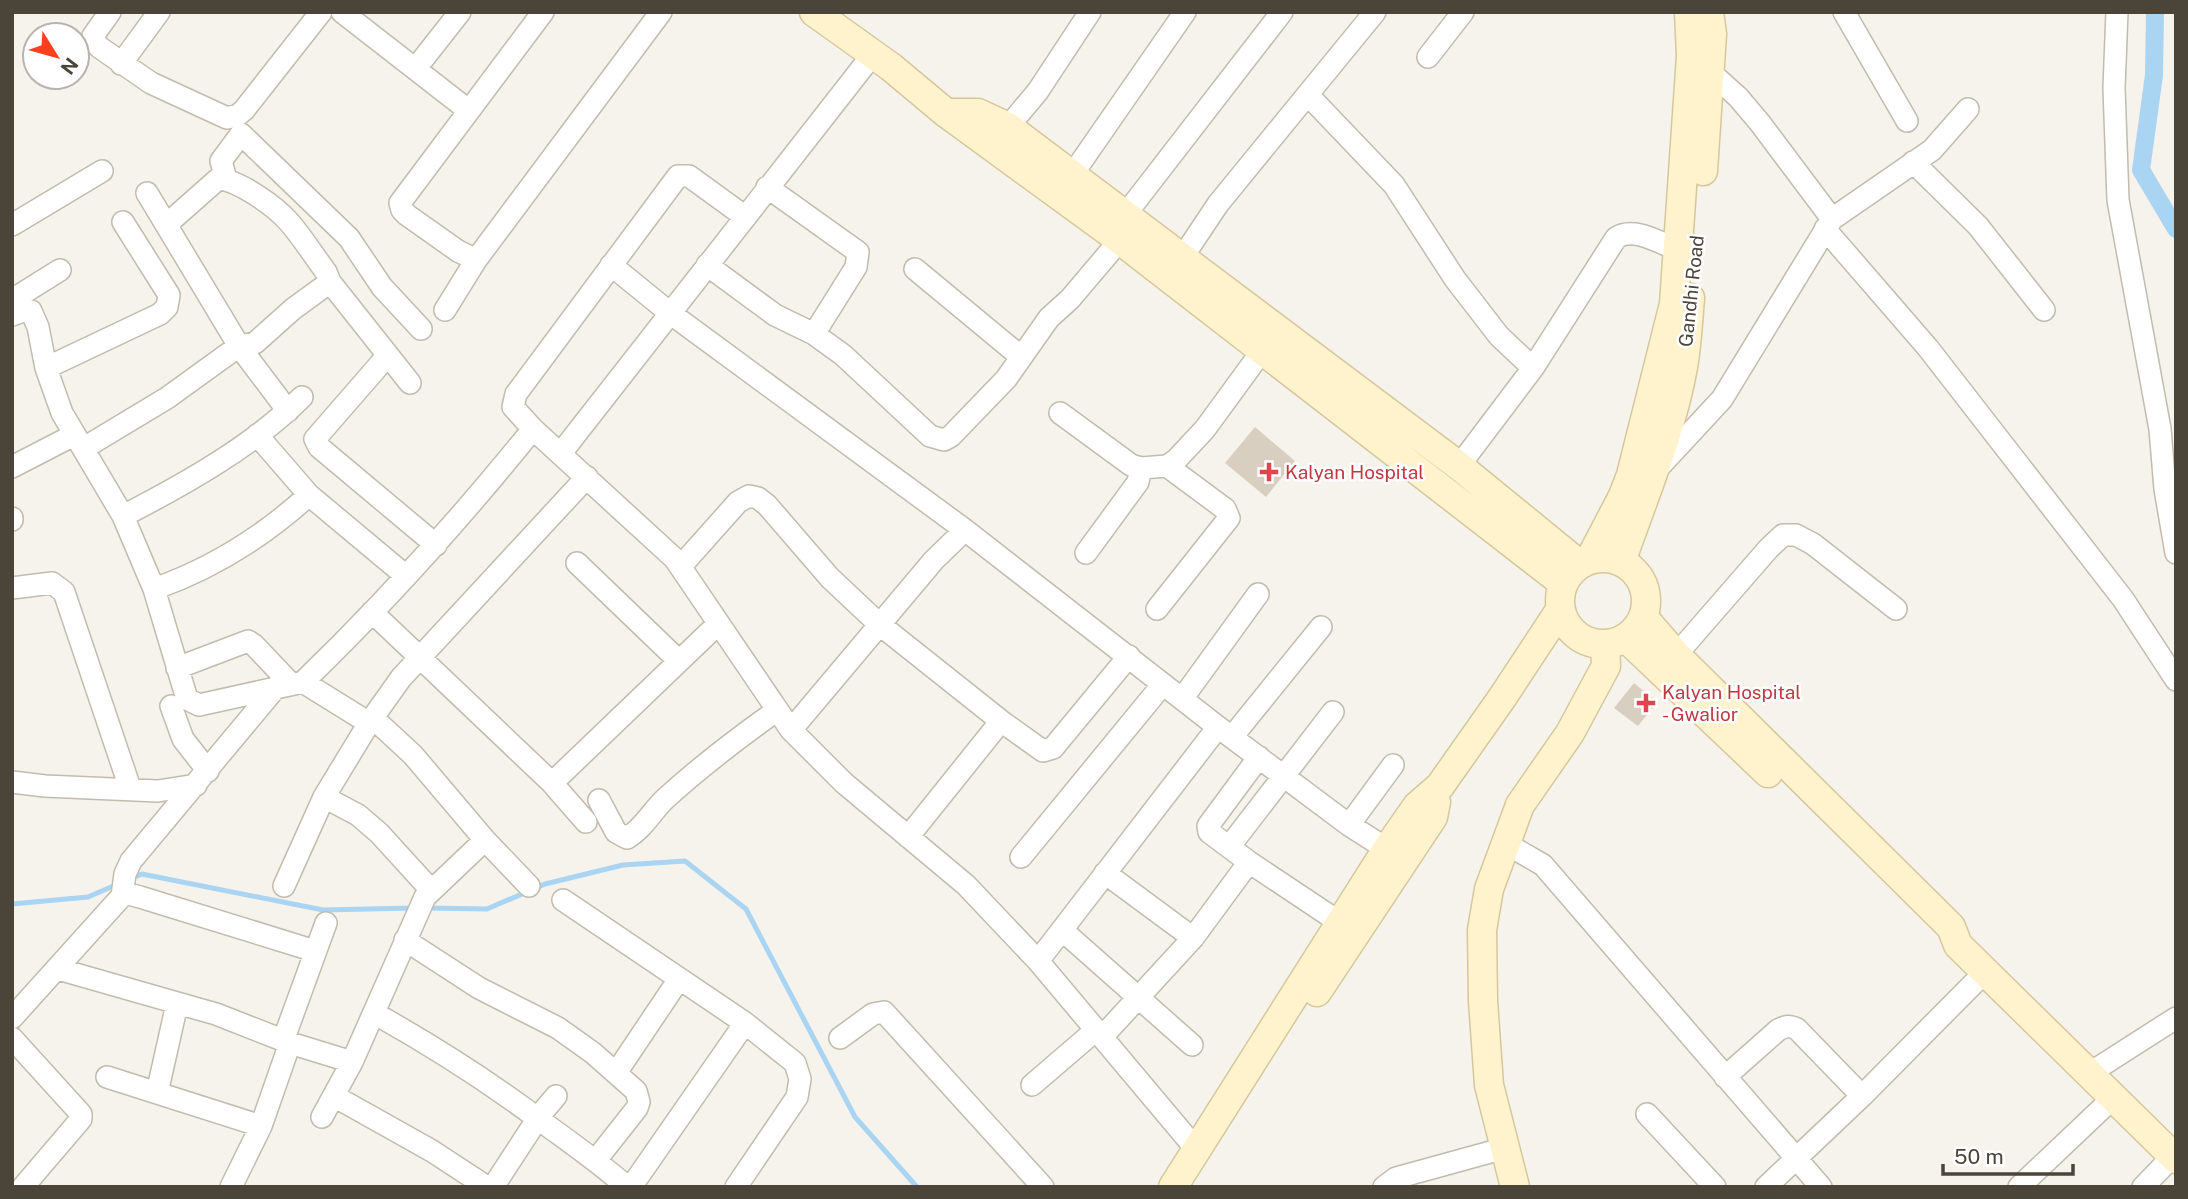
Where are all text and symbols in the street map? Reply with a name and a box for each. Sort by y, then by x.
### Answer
north arrow [21,21,91,91]
text: N [56,54,83,79]
street label: Gandhi Road [1674,234,1708,348]
place label: Kalyan Hospital [1285,461,1424,483]
marker: Kalyan Hospital [1259,462,1279,482]
place label: Kalyan Hospital - Gwalior [1662,681,1801,725]
marker: Kalyan Hospital - Gwalior [1636,693,1656,713]
scale bar [1943,1132,2072,1176]
text: 50 m [1954,1144,2004,1169]

